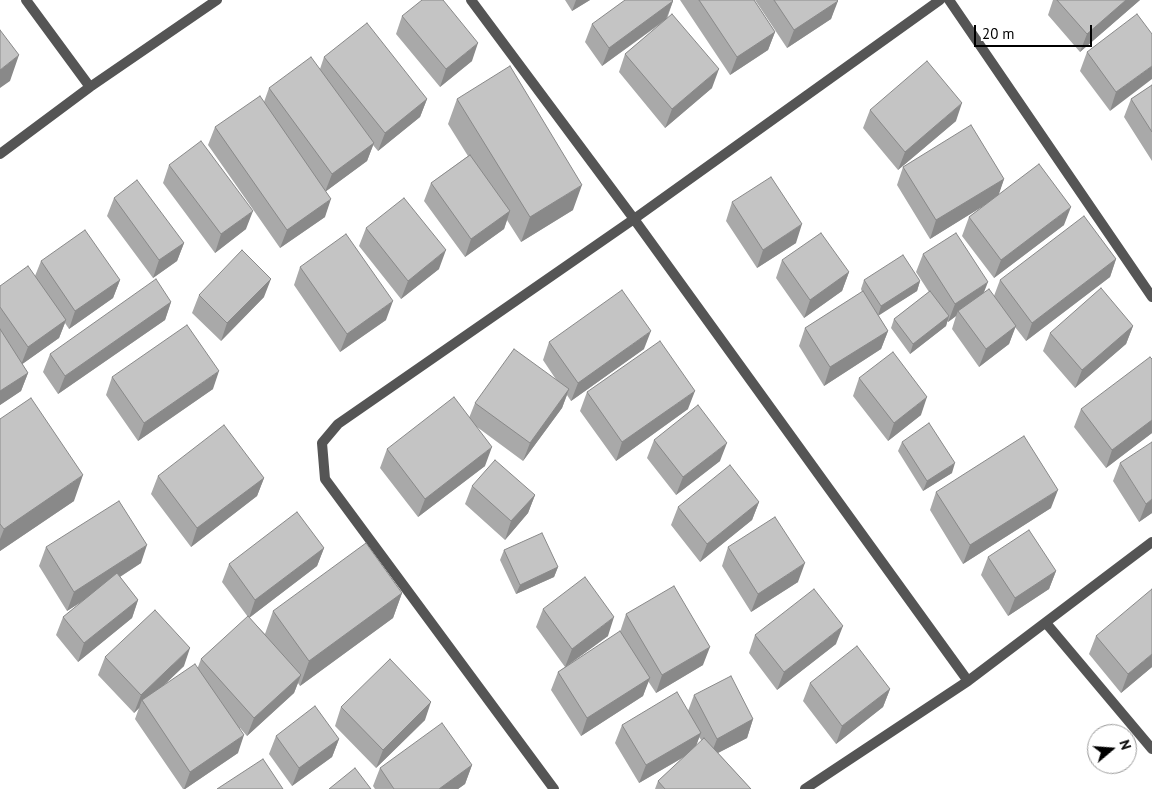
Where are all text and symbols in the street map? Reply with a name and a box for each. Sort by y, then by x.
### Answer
scale bar [977,15,1094,47]
text: 20 m [982,24,1015,43]
north arrow [1087,724,1137,774]
text: N [1115,738,1135,752]

